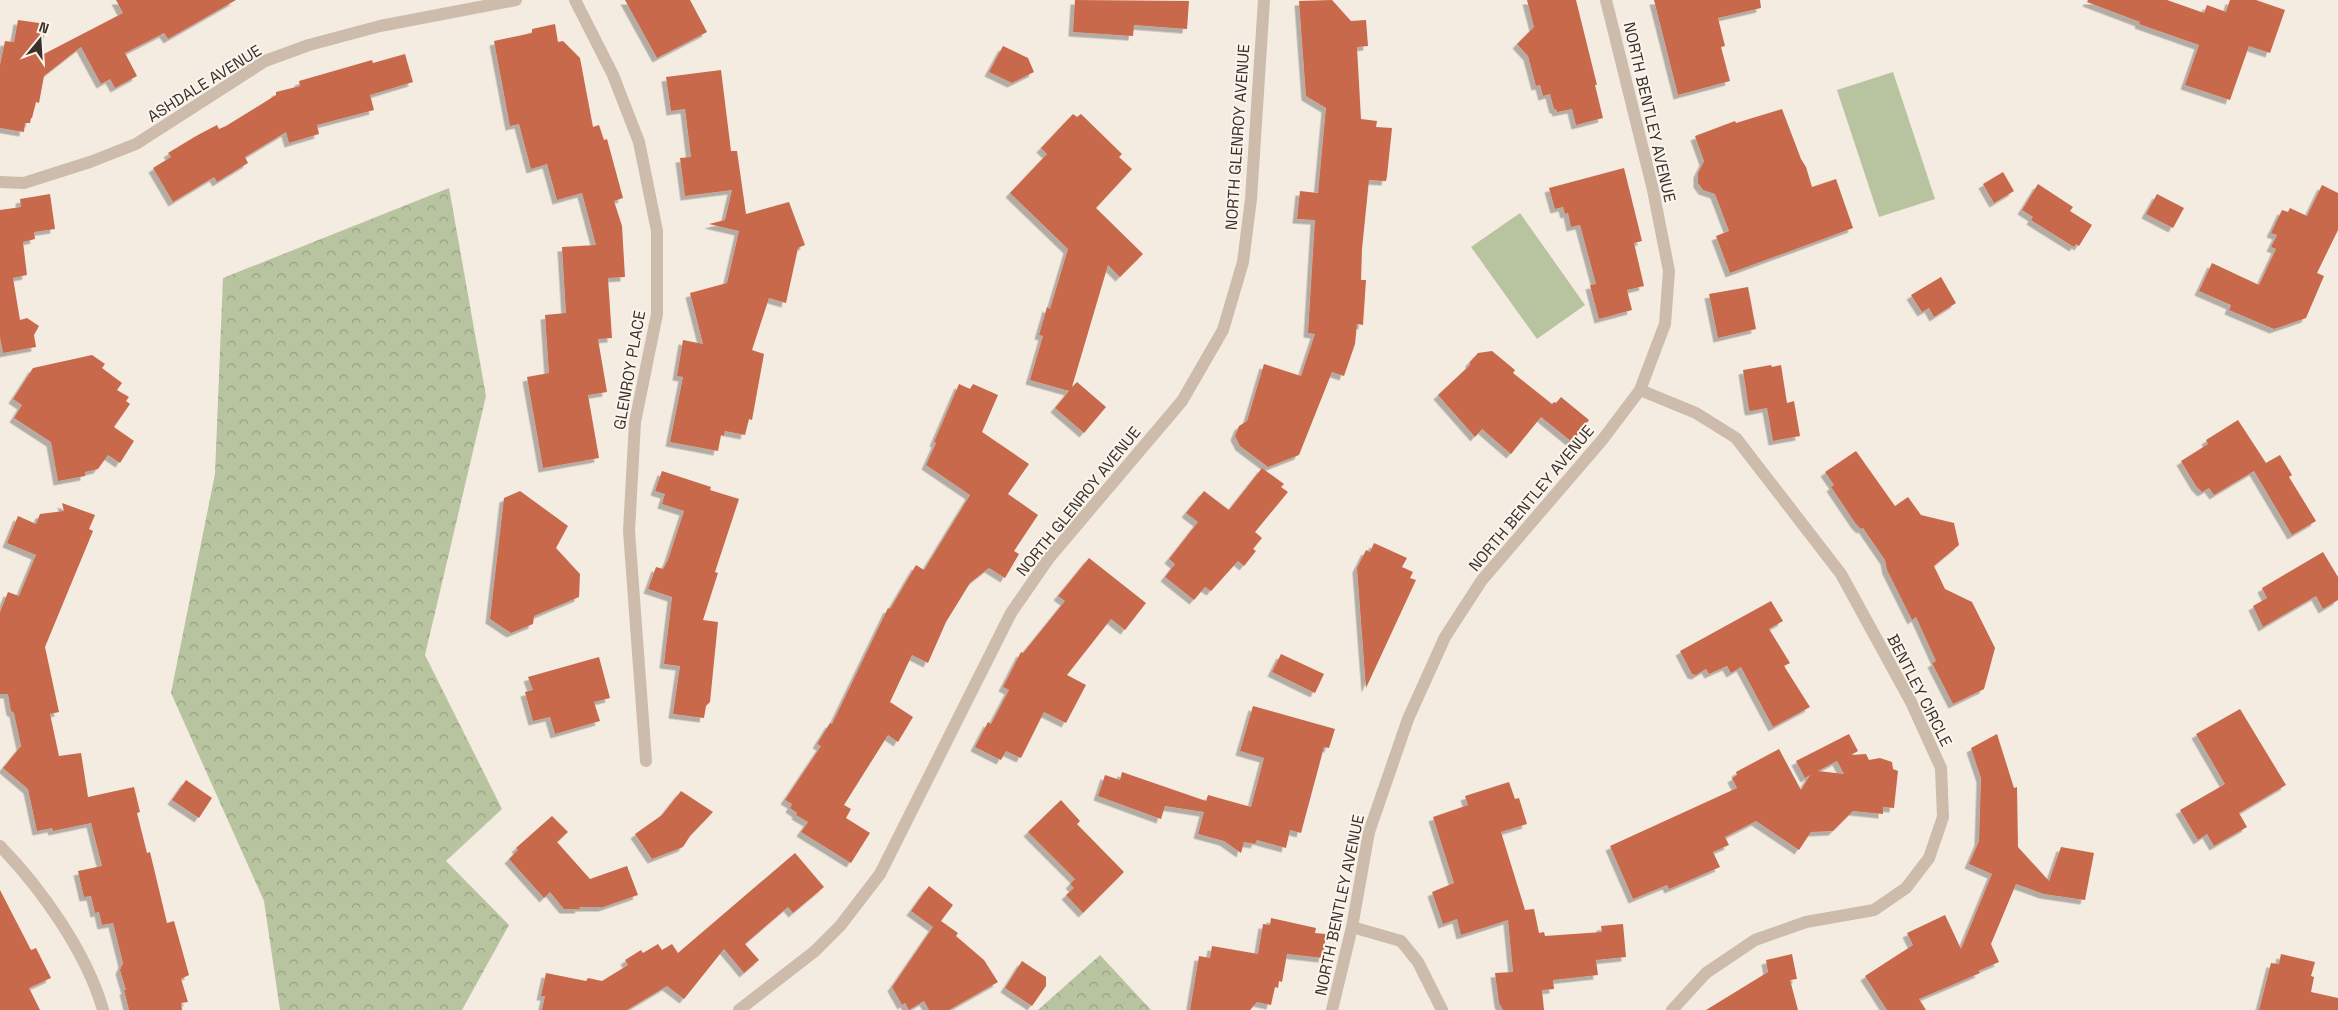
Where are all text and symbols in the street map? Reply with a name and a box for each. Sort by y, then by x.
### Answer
north arrow [15,15,65,65]
text: N [37,18,51,38]
street label: NORTH BENTLEY AVENUE [1619,20,1680,204]
street label: ASHDALE AVENUE [143,40,265,127]
street label: NORTH GLENROY AVENUE [1221,43,1254,231]
street label: GLENROY PLACE [609,309,650,431]
street label: NORTH BENTLEY AVENUE [1464,421,1599,576]
street label: NORTH GLENROY AVENUE [1012,422,1145,580]
street label: BENTLEY CIRCLE [1882,631,1957,750]
street label: NORTH BENTLEY AVENUE [1310,813,1369,998]

